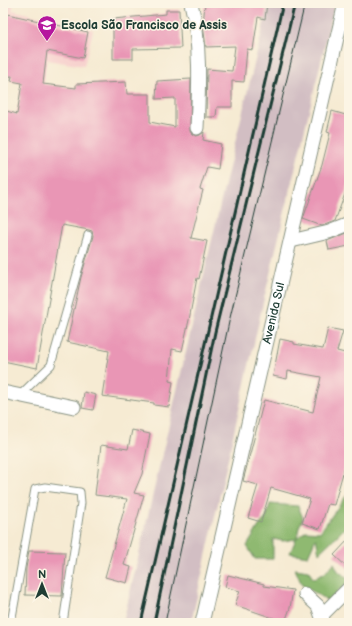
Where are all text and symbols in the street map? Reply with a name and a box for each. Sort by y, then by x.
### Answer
school or university icon: Escola São Francisco de Assis [36,14,58,42]
place label: Escola São Francisco de Assis [61,18,227,33]
street label: Avenida Sul [260,281,288,345]
north arrow [22,564,62,604]
text: N [38,568,46,581]

